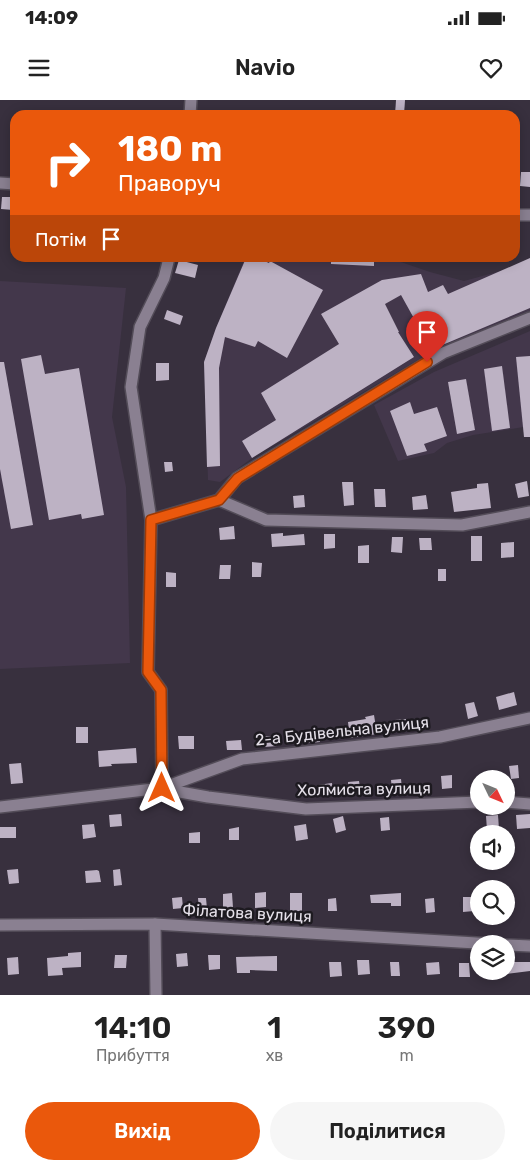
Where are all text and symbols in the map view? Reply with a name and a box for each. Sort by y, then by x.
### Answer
text: 14:09 [25,6,78,29]
icon: menu [25,54,53,82]
text: Navio [235,54,295,81]
icon: heart [477,54,505,82]
text: 180 m [118,128,222,170]
icon: right [35,130,100,195]
text: Праворуч [118,170,221,197]
icon: arrive [97,225,125,253]
text: Потім [35,228,87,251]
pin [406,311,448,362]
icon: arrive [413,318,441,346]
street label: 2-а Будівельна вулиця [254,712,430,750]
position arrow [135,761,187,813]
north arrow [470,770,515,815]
map controls [470,770,515,980]
street label: Холмиста вулиця [297,778,431,800]
button: sound [470,825,515,870]
button: search [470,880,515,925]
street label: Філатова вулиця [182,900,312,926]
button: layers [470,935,515,980]
text: 14:10 [94,1010,172,1046]
text: 1 [267,1010,282,1046]
text: 390 [378,1010,436,1046]
text: Прибуття [96,1046,170,1065]
text: хв [266,1046,283,1065]
text: m [400,1046,414,1065]
button: Вихід [25,1102,260,1160]
button: Поділитися [270,1102,505,1160]

